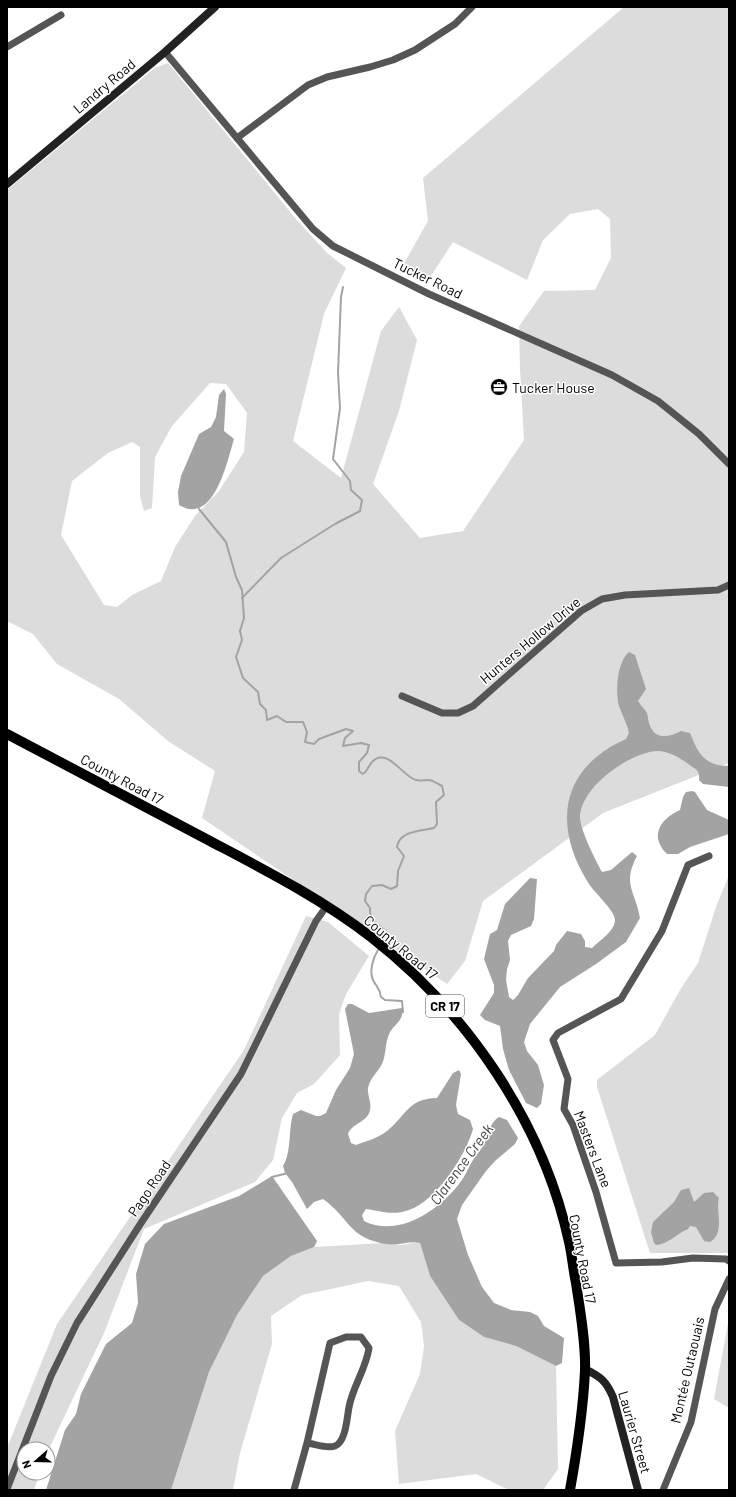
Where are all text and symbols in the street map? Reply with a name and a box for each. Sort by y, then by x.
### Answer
street label: Landry Road [69,55,139,117]
street label: Tucker Road [390,254,466,302]
office icon: Tucker House [489,377,509,397]
place label: Tucker House [512,379,595,396]
street label: Hunters Hollow Drive [476,593,584,687]
street label: County Road 17 [78,750,166,808]
street label: County Road 17 [361,911,442,983]
road number: CR 17 [426,995,464,1017]
street label: Masters Lane [571,1108,615,1190]
water label: Clarence Creek [426,1119,497,1208]
street label: Pago Road [124,1157,174,1219]
street label: County Road 17 [566,1213,600,1306]
street label: Montée Outaouais [666,1315,708,1425]
street label: Laurier Street [615,1389,655,1475]
north arrow [16,1441,56,1481]
text: N [19,1459,33,1470]

